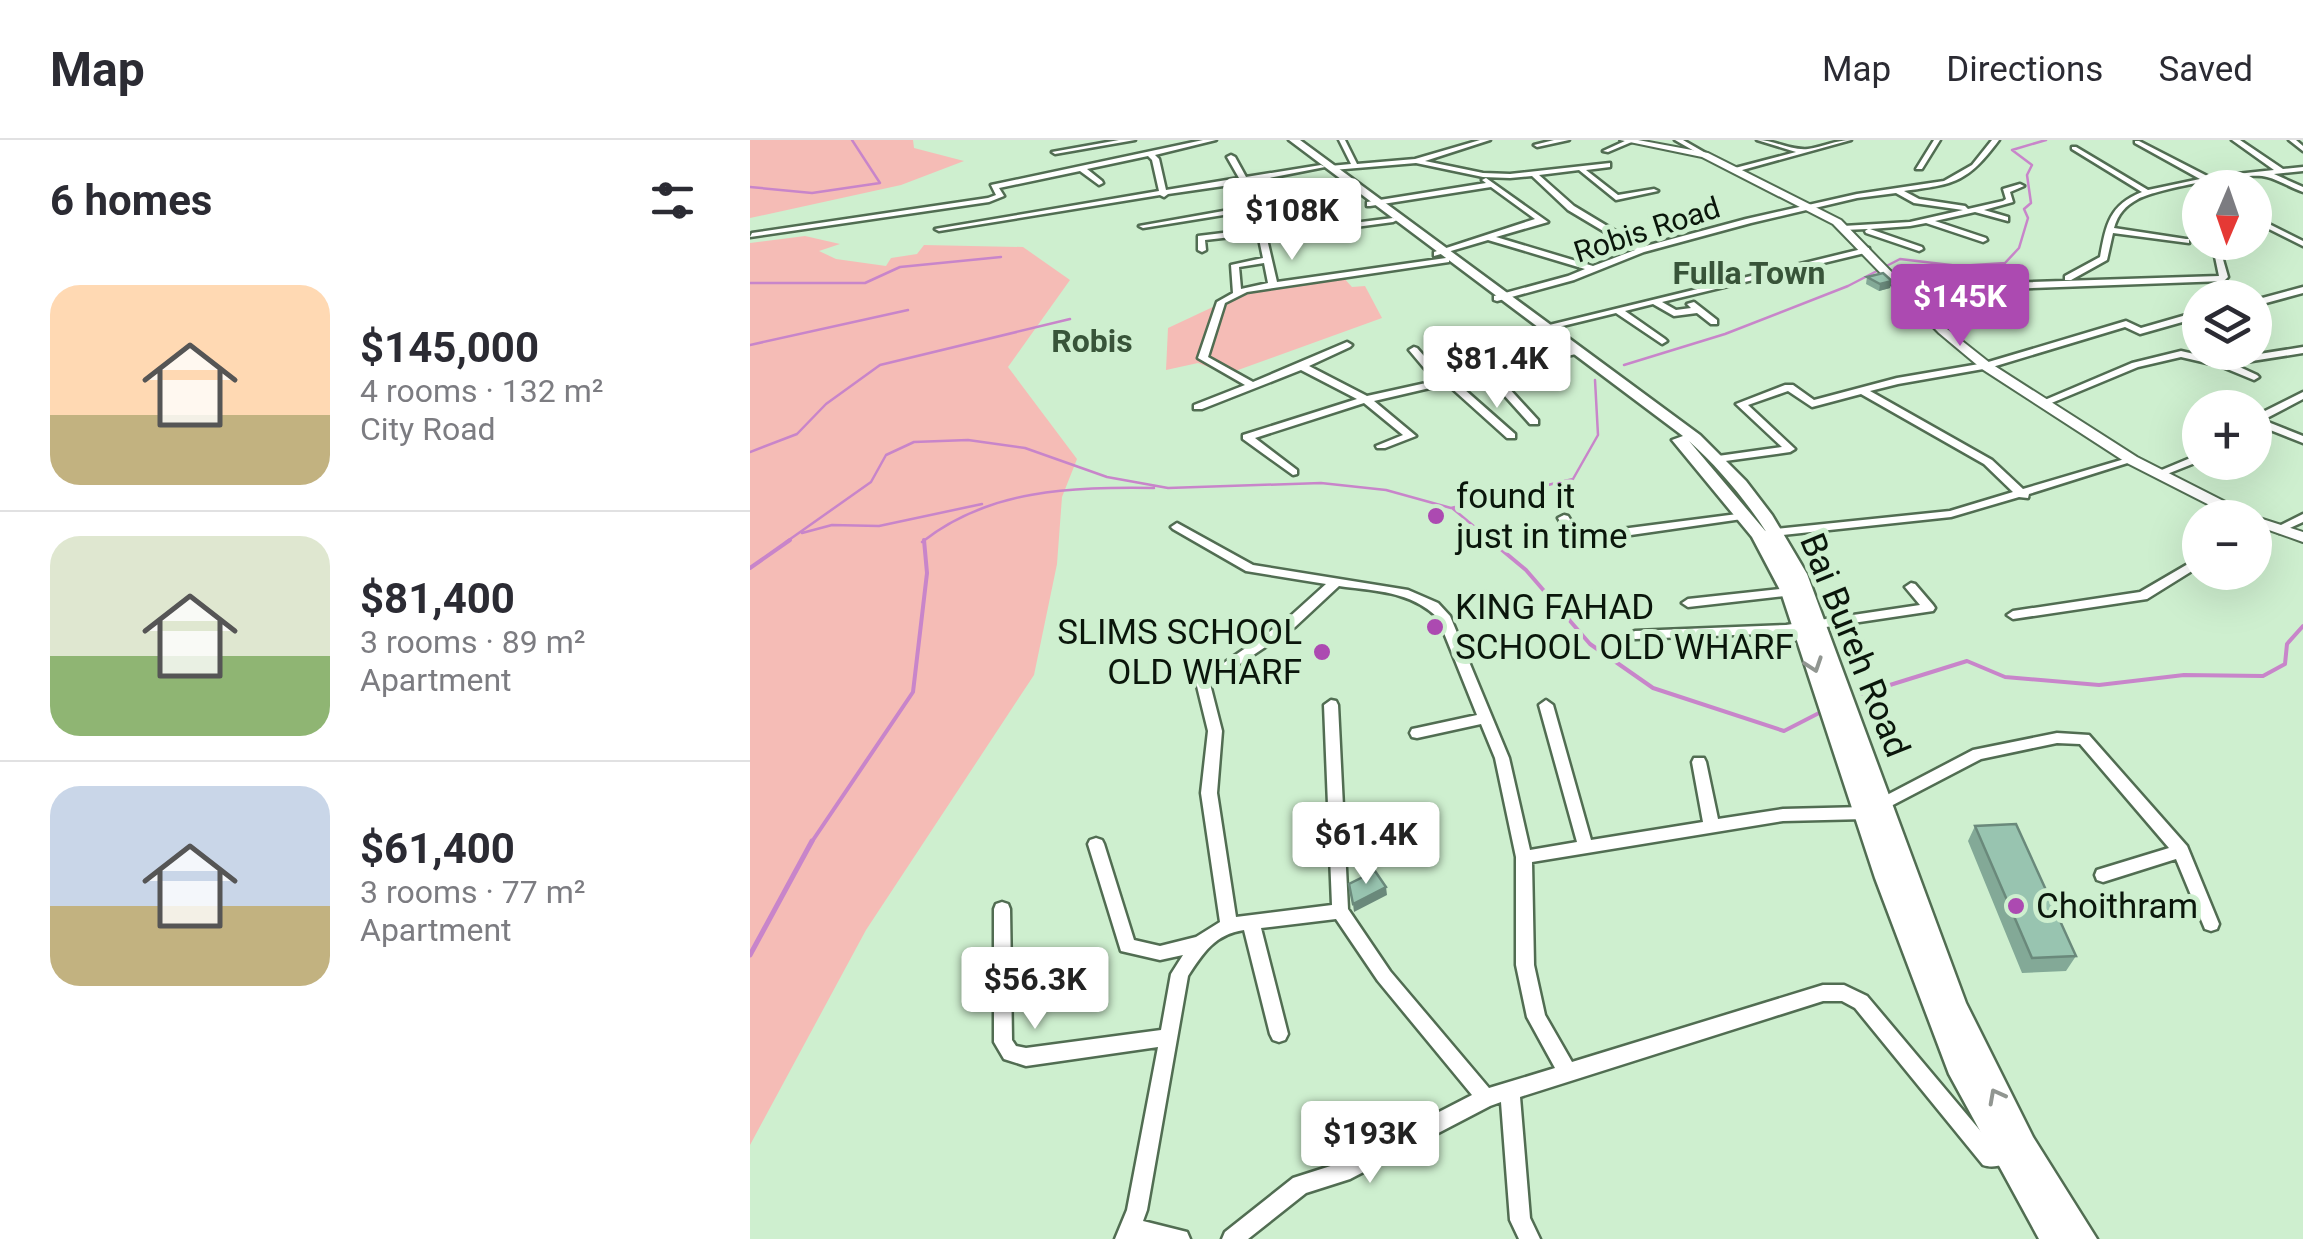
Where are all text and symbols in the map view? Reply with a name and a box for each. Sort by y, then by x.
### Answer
text: Map [50,41,145,98]
text: Map [1822,49,1891,90]
text: Directions [1946,49,2103,90]
text: Saved [2158,49,2253,90]
north arrow [2182,170,2272,260]
map controls [2182,170,2272,590]
icon: filters [645,173,700,228]
text: 6 homes [50,176,212,225]
pin: $108K [1222,178,1362,263]
street label: Robis Road [1569,189,1724,270]
text: $108K [1245,191,1339,229]
district label: Fulla Town [1673,254,1825,292]
pin: $145K [1890,264,2030,349]
text: $145K [1913,277,2007,315]
button: layers [2182,280,2272,370]
district label: Robis [1051,322,1133,360]
text: $145,000 [360,323,539,372]
icon: home [130,325,250,445]
pin: $81.4K [1416,326,1578,411]
text: $81.4K [1445,339,1549,377]
text: 4 rooms · 132 m² [360,372,603,410]
button: + [2182,390,2272,480]
text: City Road [360,410,496,448]
place label: found it just in time [1454,476,1628,557]
button: − [2182,500,2272,590]
marker: found it just in time [1425,505,1447,527]
street label: Bai Bureh Road [1791,527,1918,763]
text: $81,400 [360,574,515,623]
icon: home [130,576,250,696]
place label: KING FAHAD SCHOOL OLD WHARF [1455,587,1794,668]
place label: SLIMS SCHOOL OLD WHARF [1057,612,1302,693]
marker: KING FAHAD SCHOOL OLD WHARF [1424,616,1446,638]
text: 3 rooms · 89 m² [360,623,585,661]
marker: SLIMS SCHOOL OLD WHARF [1311,641,1333,663]
one-way arrow [1803,656,1823,673]
text: Apartment [360,661,512,699]
pin: $61.4K [1285,802,1447,887]
text: $61.4K [1314,815,1418,853]
text: $61,400 [360,824,515,873]
icon: home [130,826,250,946]
text: 3 rooms · 77 m² [360,873,585,911]
place label: Choithram [2036,886,2198,927]
marker: Choithram [2005,895,2027,917]
text: Apartment [360,911,512,949]
pin: $56.3K [954,947,1116,1032]
text: $56.3K [983,960,1087,998]
one-way arrow [1988,1088,2008,1106]
pin: $193K [1300,1101,1440,1186]
text: $193K [1323,1114,1417,1152]

